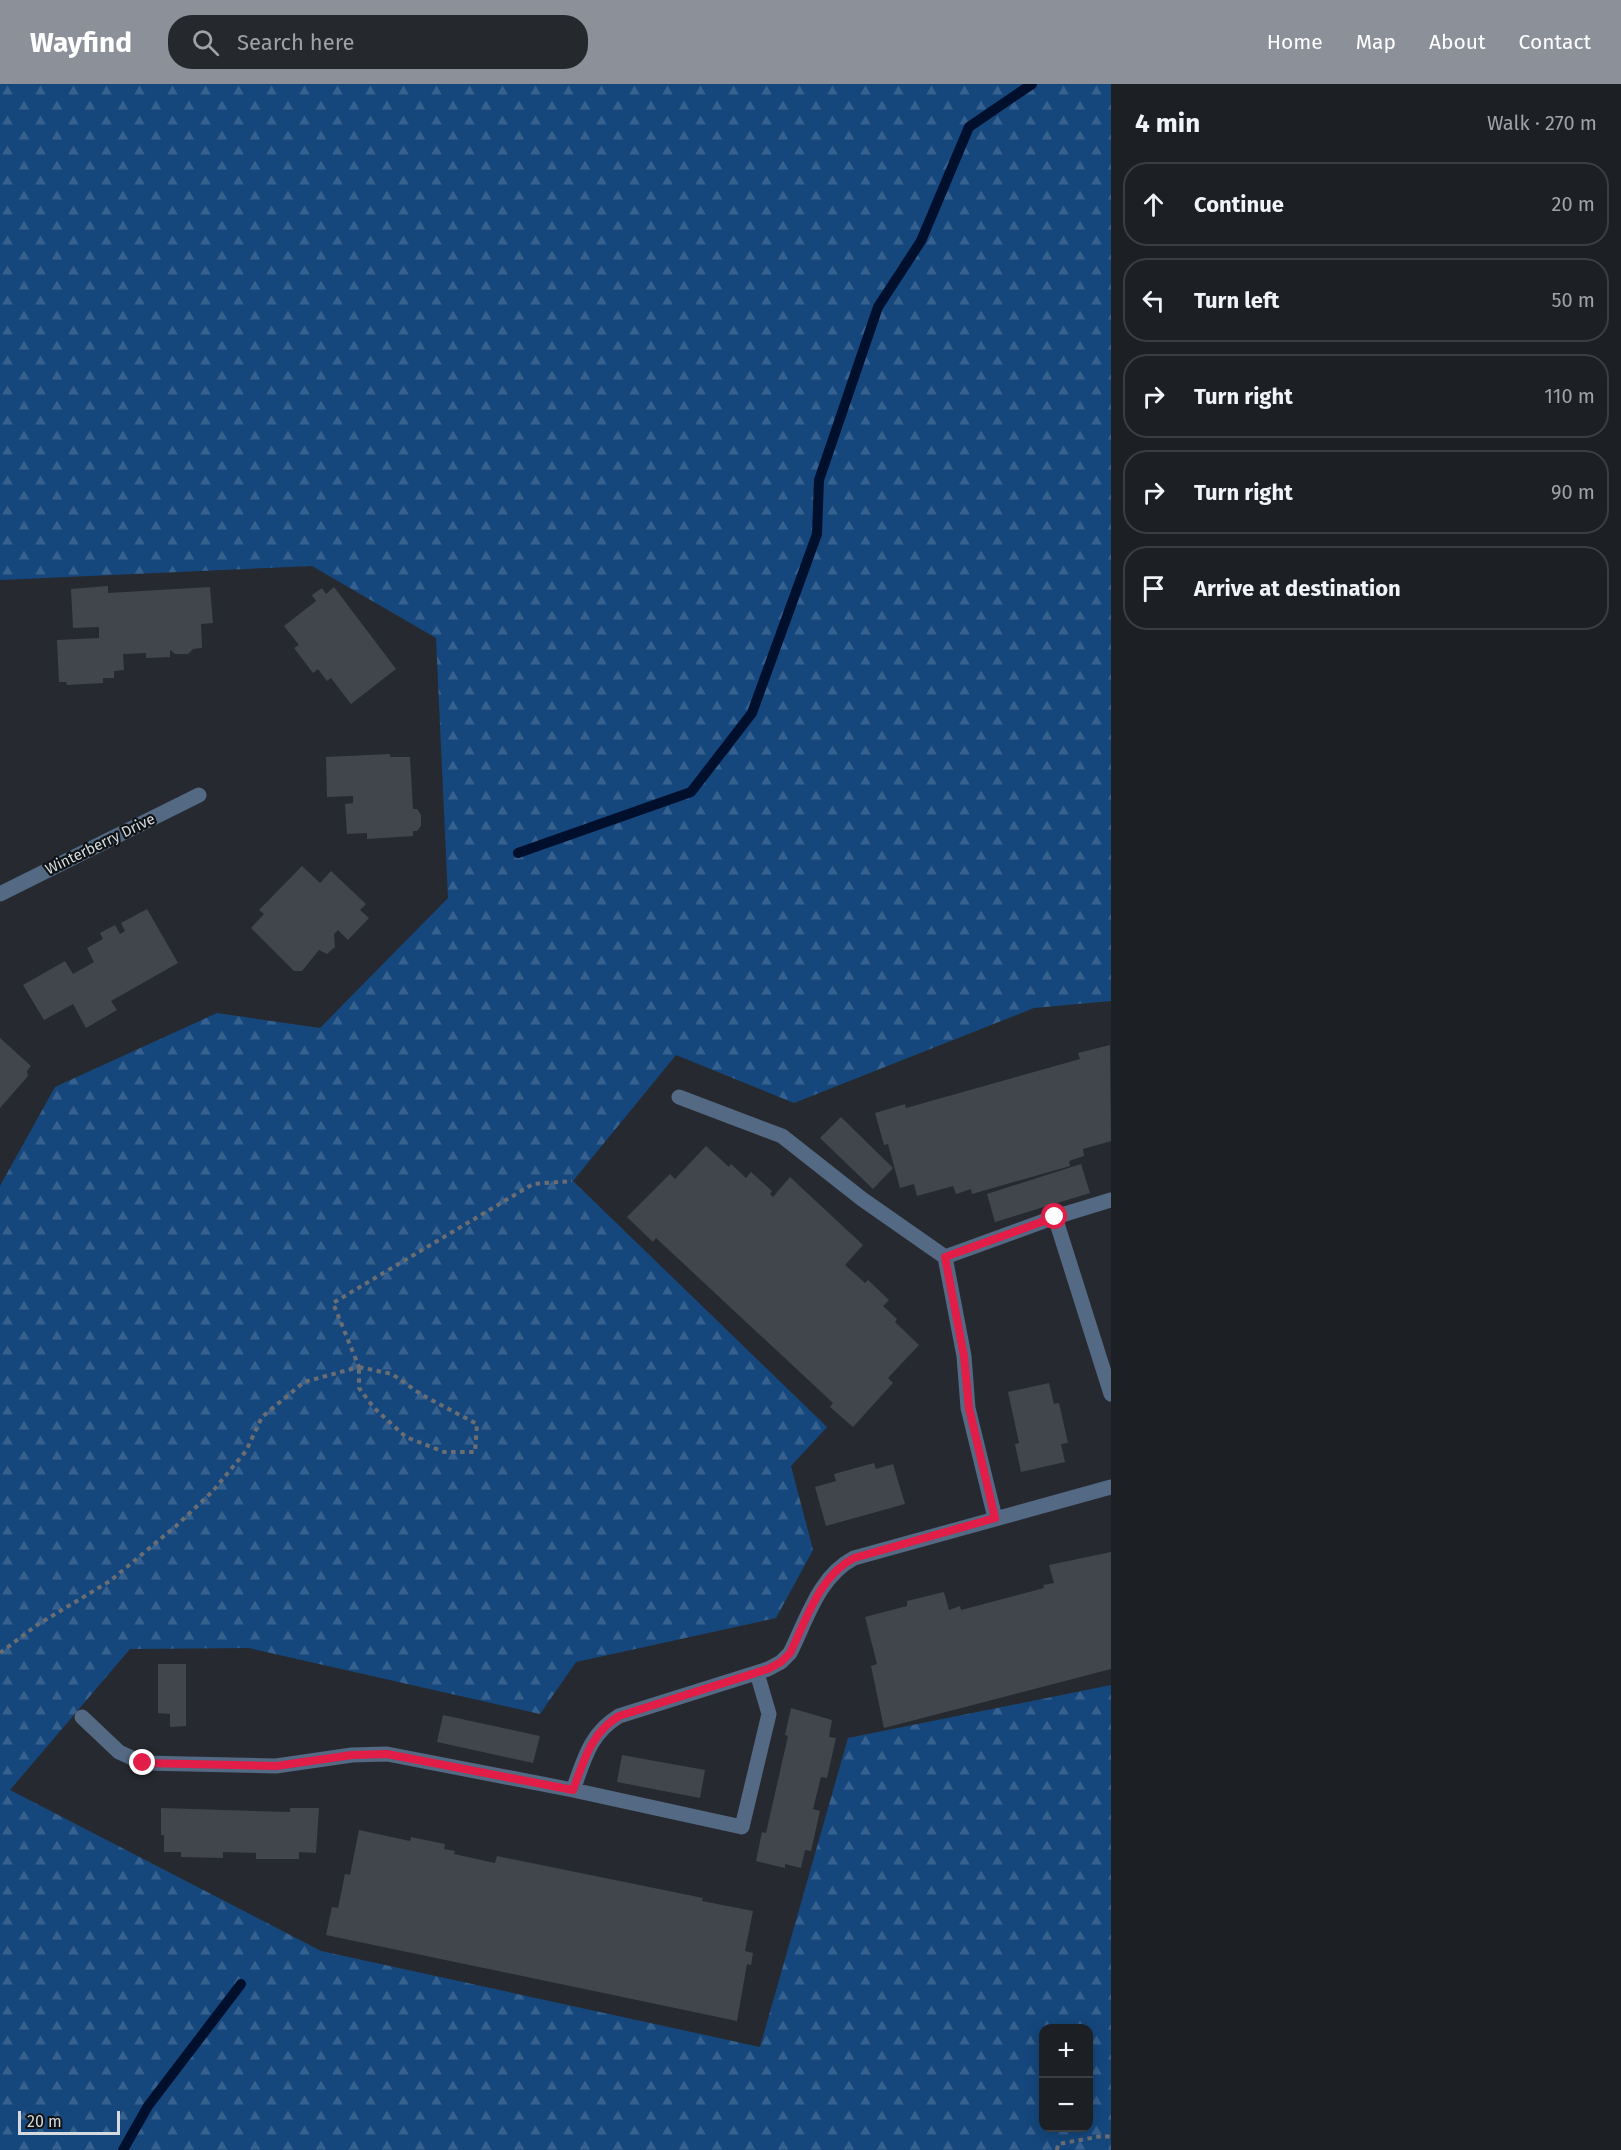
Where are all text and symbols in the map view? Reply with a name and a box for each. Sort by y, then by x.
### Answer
search box [168,15,588,69]
text: Wayfind [30,26,132,59]
icon: search [189,26,222,59]
text: Search here [237,29,355,56]
text: Home [1267,29,1323,55]
text: Map [1356,29,1396,55]
text: About [1429,29,1486,55]
text: Contact [1519,29,1591,55]
text: 4 min [1135,108,1200,139]
text: Walk · 270 m [1487,111,1597,135]
icon: ahead [1137,188,1170,221]
text: Continue [1194,191,1284,218]
text: 20 m [1552,192,1595,216]
icon: left [1137,284,1170,317]
text: Turn left [1194,287,1279,314]
text: 50 m [1551,288,1595,312]
icon: right [1137,380,1170,413]
text: Turn right [1194,383,1293,410]
text: 110 m [1544,384,1595,408]
icon: right [1137,476,1170,509]
text: Turn right [1194,479,1293,506]
text: 90 m [1551,480,1595,504]
icon: arrive [1137,572,1170,605]
text: Arrive at destination [1194,575,1401,602]
street label: Winterberry Drive [42,810,158,878]
route start [1041,1203,1067,1229]
route end [129,1749,155,1775]
map controls [1039,2024,1093,2132]
button: + [1039,2024,1093,2078]
button: − [1039,2078,1093,2132]
scale bar [18,2108,120,2136]
text: 20 m [27,2112,62,2131]

